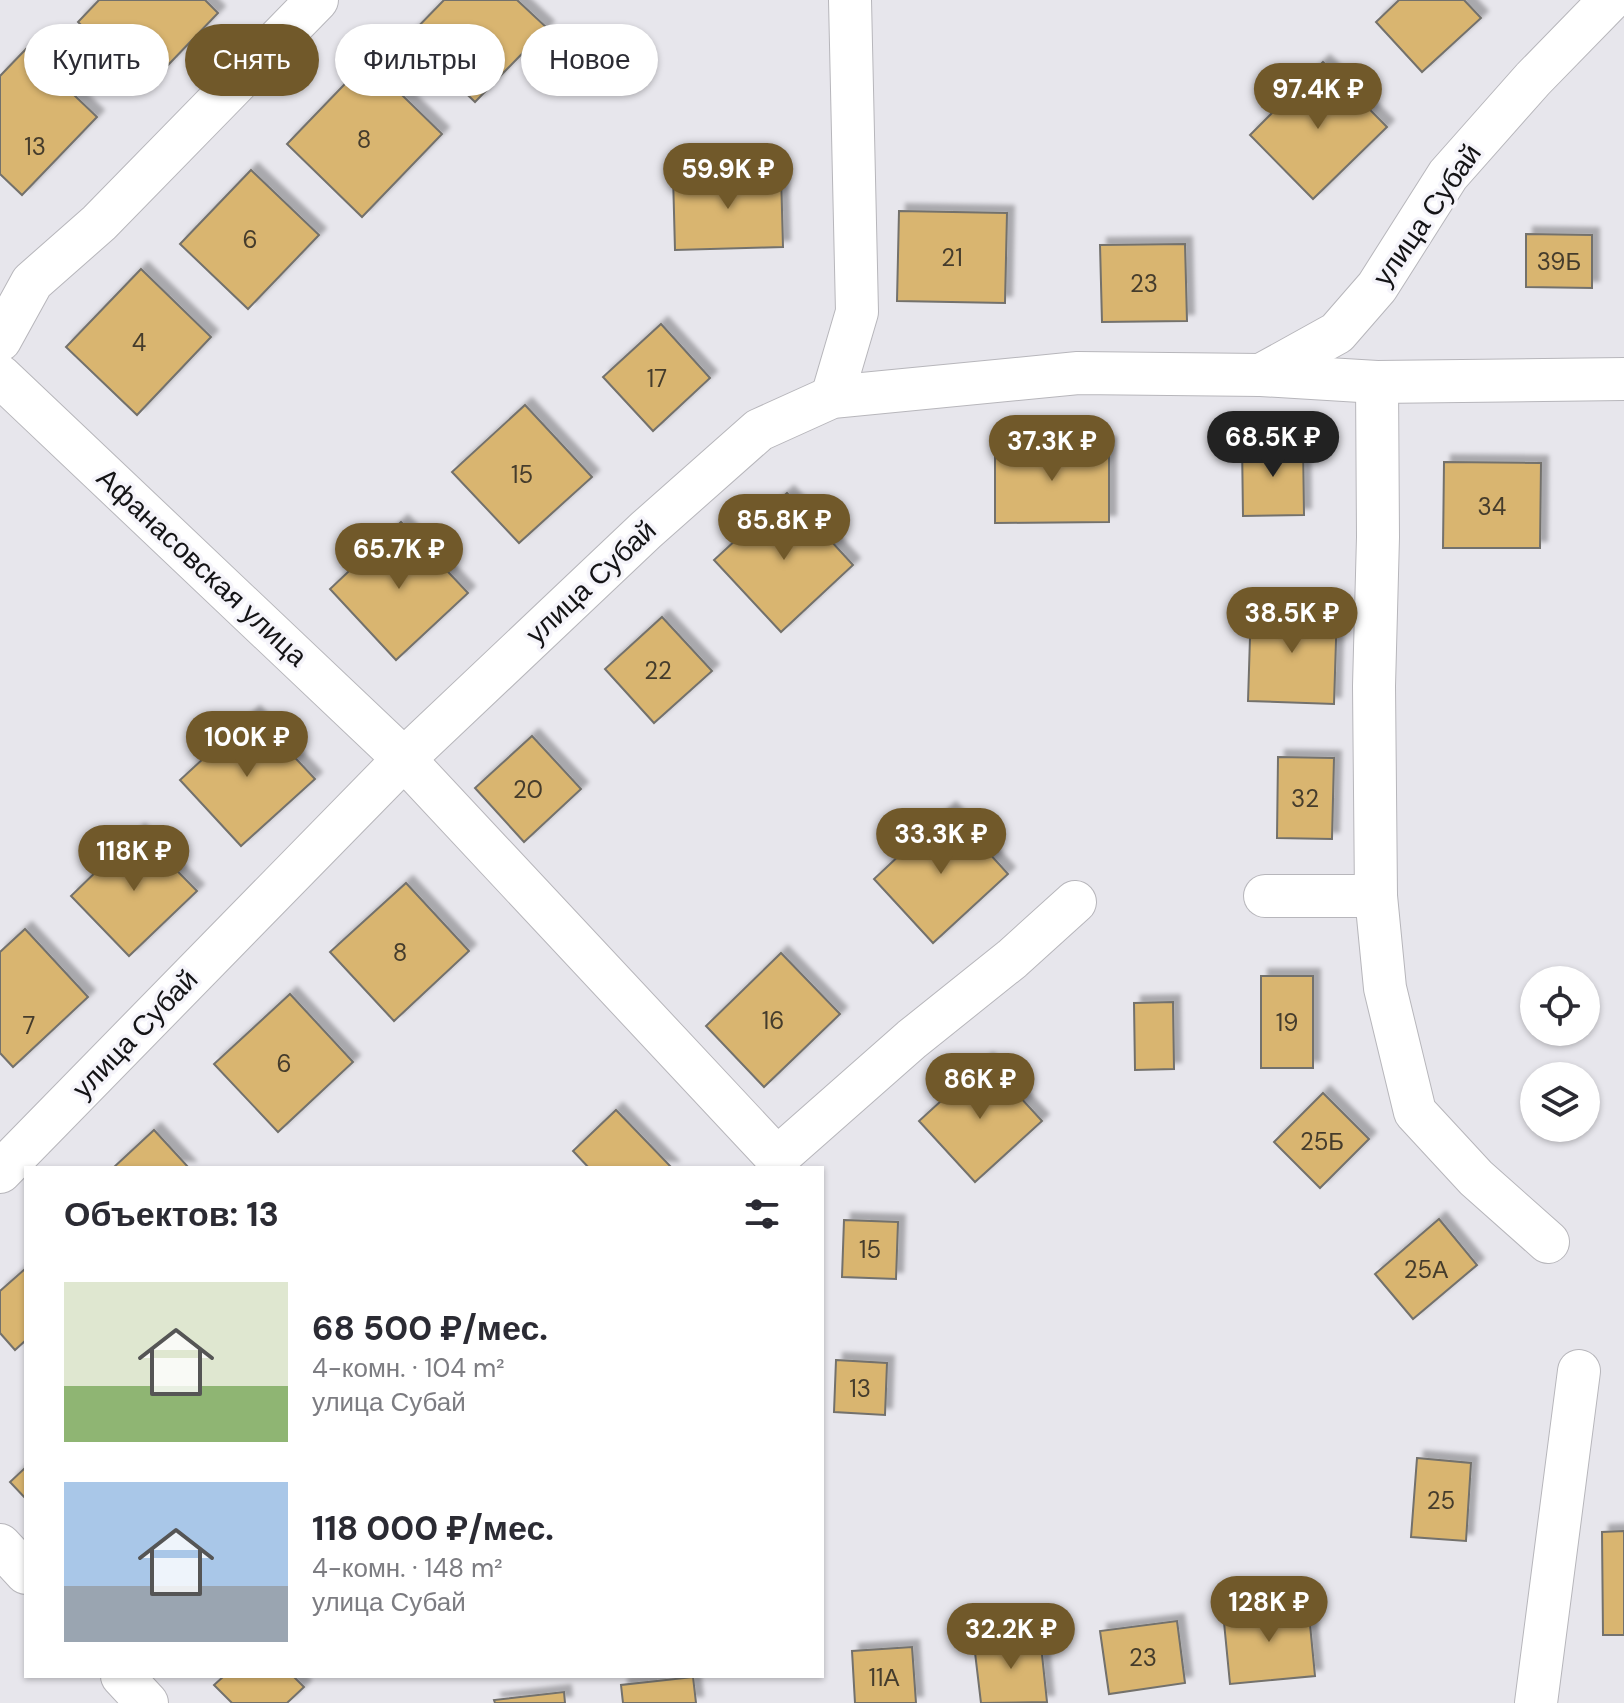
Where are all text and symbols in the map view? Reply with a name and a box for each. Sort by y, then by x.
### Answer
chip: Купить [24,24,169,96]
chip: Снять [185,24,319,96]
chip: Фильтры [335,24,505,96]
chip: Новое [521,24,658,96]
pin: 97.4K ₽ [1244,63,1392,131]
text: 97.4K ₽ [1272,72,1364,106]
house number: 8 [357,124,371,155]
house number: 13 [24,131,46,162]
street label: улица Субай [1364,137,1490,293]
pin: 59.9K ₽ [654,143,802,211]
text: 59.9K ₽ [681,152,775,186]
house number: 6 [242,224,258,255]
house number: 21 [941,242,963,273]
house number: 39Б [1537,246,1581,277]
house number: 23 [1130,268,1158,299]
house number: 4 [132,327,146,358]
house number: 17 [647,363,667,394]
pin: 68.5K ₽ [1199,411,1347,479]
pin: 37.3K ₽ [978,415,1126,483]
text: 68.5K ₽ [1225,420,1321,454]
text: 37.3K ₽ [1007,424,1097,458]
house number: 15 [511,459,533,490]
street label: Афанасовская улица [89,460,316,675]
house number: 34 [1478,491,1506,522]
pin: 85.8K ₽ [710,494,858,562]
text: 85.8K ₽ [736,503,832,537]
street label: улица Субай [518,512,664,652]
pin: 65.7K ₽ [325,523,473,591]
text: 65.7K ₽ [353,532,445,566]
pin: 38.5K ₽ [1218,587,1366,655]
text: 38.5K ₽ [1245,596,1339,630]
house number: 22 [644,655,672,686]
pin: 100K ₽ [182,711,312,779]
text: 100K ₽ [204,720,290,754]
house number: 20 [513,774,543,805]
house number: 32 [1291,783,1319,814]
pin: 33.3K ₽ [867,808,1015,876]
text: 33.3K ₽ [894,817,988,851]
pin: 118K ₽ [69,825,199,893]
text: 118K ₽ [96,834,172,868]
house number: 8 [393,937,407,968]
street label: улица Субай [64,962,206,1106]
map controls [1520,966,1600,1142]
button: locate [1520,966,1600,1046]
house number: 16 [762,1005,784,1036]
house number: 19 [1276,1007,1298,1038]
house number: 7 [23,1010,35,1041]
house number: 6 [276,1048,292,1079]
pin: 86K ₽ [924,1053,1036,1121]
text: 86K ₽ [943,1062,1017,1096]
button: layers [1520,1062,1600,1142]
house number: 25Б [1300,1126,1344,1157]
text: Объектов: 13 [64,1192,279,1237]
icon: filters [740,1192,784,1236]
house number: 15 [859,1234,881,1265]
house number: 25А [1404,1254,1448,1285]
text: 68 500 ₽/мес. [312,1306,548,1351]
icon: home [128,1314,224,1410]
text: 4-комн. · 104 m² [312,1351,505,1385]
house number: 13 [849,1373,871,1404]
text: улица Субай [312,1385,466,1419]
house number: 25 [1427,1485,1455,1516]
text: 118 000 ₽/мес. [312,1506,554,1551]
icon: home [128,1514,224,1610]
text: 4-комн. · 148 m² [312,1551,503,1585]
pin: 128K ₽ [1204,1576,1334,1644]
text: улица Субай [312,1585,466,1619]
text: 128K ₽ [1229,1585,1309,1619]
pin: 32.2K ₽ [937,1603,1085,1671]
text: 32.2K ₽ [965,1612,1057,1646]
house number: 23 [1129,1642,1157,1673]
house number: 11А [869,1662,899,1693]

